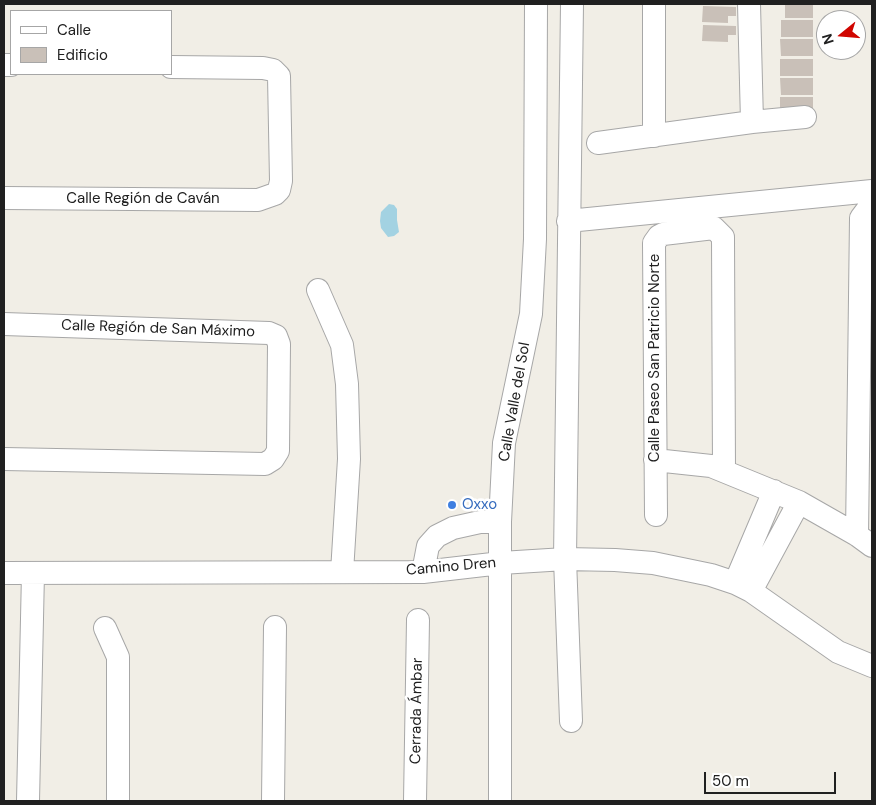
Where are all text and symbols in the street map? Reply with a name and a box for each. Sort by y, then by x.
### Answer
legend [10,10,172,75]
north arrow [816,10,866,60]
text: Calle [57,20,91,40]
text: N [818,32,838,47]
text: Edificio [57,45,108,65]
street label: Calle Región de Caván [66,190,220,208]
street label: Calle Paseo San Patricio Norte [646,254,664,462]
street label: Calle Región de San Máximo [61,317,255,341]
street label: Calle Valle del Sol [496,341,534,463]
place label: Oxxo [462,496,497,514]
marker: Oxxo [446,499,458,511]
street label: Camino Dren [405,554,497,580]
street label: Cerrada Ámbar [407,658,427,764]
scale bar [706,762,838,794]
text: 50 m [712,771,749,791]

